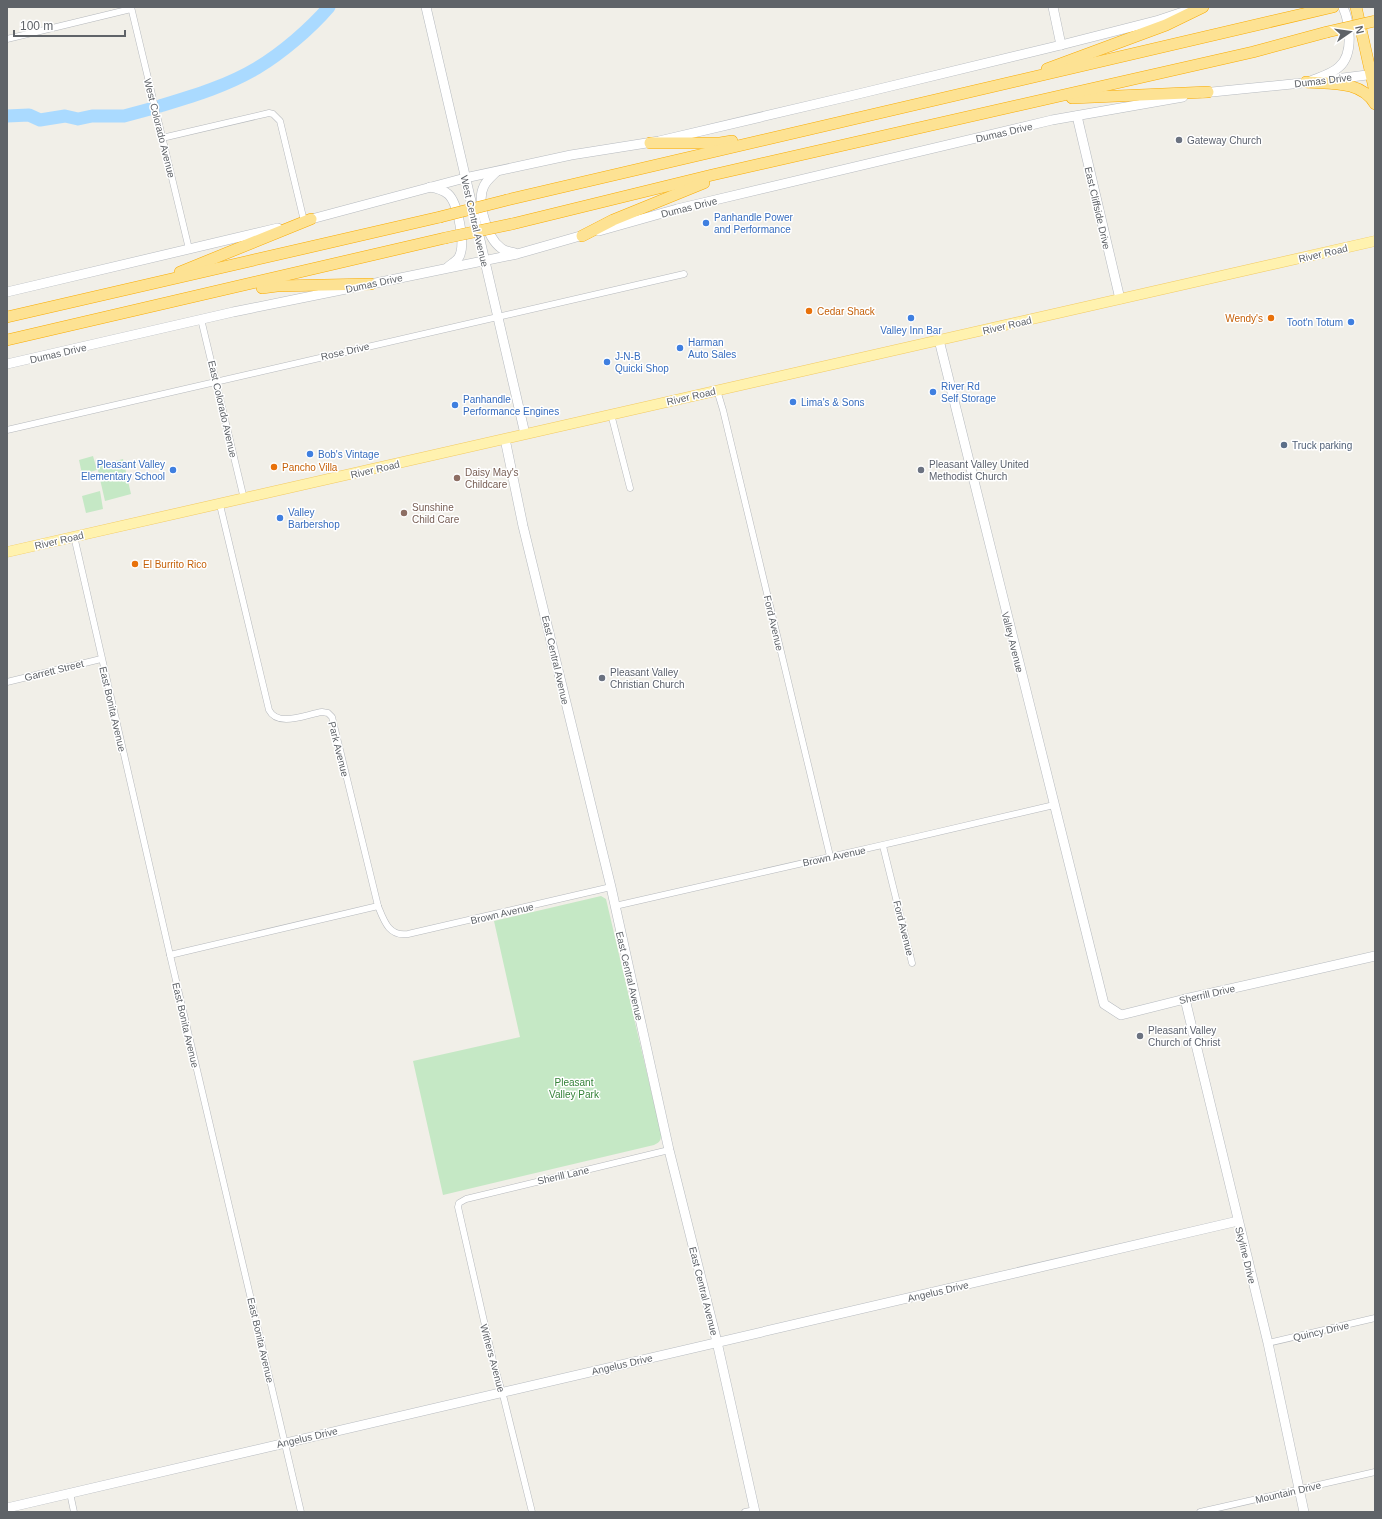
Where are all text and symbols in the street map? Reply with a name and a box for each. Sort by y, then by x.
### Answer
scale bar [14,12,125,38]
north arrow [1330,12,1370,52]
text: 100 m [20,19,53,33]
text: N [1353,25,1366,35]
street label: Dumas Drive [1294,71,1353,89]
street label: West Colorado Avenue [142,77,177,179]
street label: Dumas Drive [975,121,1034,144]
marker: Gateway Church [1174,135,1184,145]
place label: Gateway Church [1187,135,1261,146]
street label: East Cliffside Drive [1083,166,1112,251]
street label: West Central Avenue [459,174,490,268]
street label: Dumas Drive [660,195,719,220]
place label: Panhandle Power and Performance [714,212,794,235]
marker: Panhandle Power and Performance [701,218,711,228]
street label: River Road [1298,243,1349,264]
street label: Dumas Drive [345,272,404,295]
marker: Cedar Shack [804,306,814,316]
place label: Cedar Shack [817,306,876,317]
marker: Valley Inn Bar [906,313,916,323]
place label: Wendy's [1225,313,1263,324]
marker: Wendy's [1266,313,1276,323]
street label: River Road [982,315,1033,336]
place label: Toot'n Totum [1287,317,1343,328]
marker: Toot'n Totum [1346,317,1356,327]
place label: Valley Inn Bar [880,325,942,336]
place label: Harman Auto Sales [688,337,736,360]
street label: Rose Drive [320,340,371,362]
street label: Dumas Drive [29,342,88,365]
marker: Harman Auto Sales [675,343,685,353]
place label: J-N-B Quicki Shop [615,351,669,374]
marker: J-N-B Quicki Shop [602,357,612,367]
street label: East Colorado Avenue [206,359,239,459]
place label: River Rd Self Storage [941,381,996,404]
street label: River Road [666,386,717,407]
marker: River Rd Self Storage [928,387,938,397]
place label: Panhandle Performance Engines [463,394,559,417]
marker: Lima's & Sons [788,397,798,407]
place label: Lima's & Sons [801,397,865,408]
marker: Panhandle Performance Engines [450,400,460,410]
marker: Truck parking [1279,440,1289,450]
place label: Truck parking [1292,440,1352,451]
marker: Bob's Vintage [305,449,315,459]
place label: Bob's Vintage [318,449,380,460]
place label: Pleasant Valley Elementary School [81,459,165,482]
street label: River Road [350,459,401,480]
place label: Pleasant Valley United Methodist Church [929,459,1029,482]
marker: Pancho Villa [269,462,279,472]
place label: Pancho Villa [282,462,338,473]
marker: Pleasant Valley Elementary School [168,465,178,475]
marker: Pleasant Valley United Methodist Church [916,465,926,475]
place label: Daisy May's Childcare [465,467,519,490]
marker: Daisy May's Childcare [452,473,462,483]
place label: Sunshine Child Care [412,502,460,525]
place label: Valley Barbershop [288,507,340,530]
marker: Sunshine Child Care [399,508,409,518]
marker: Valley Barbershop [275,513,285,523]
street label: River Road [34,530,85,551]
marker: El Burrito Rico [130,559,140,569]
place label: El Burrito Rico [143,559,207,570]
street label: Ford Avenue [762,594,785,652]
street label: Valley Avenue [1000,610,1026,674]
street label: East Central Avenue [540,615,571,706]
street label: Garrett Street [23,658,85,683]
street label: East Bonita Avenue [97,665,128,753]
place label: Pleasant Valley Christian Church [610,667,684,690]
marker: Pleasant Valley Christian Church [597,673,607,683]
street label: Park Avenue [326,720,351,778]
street label: Brown Avenue [802,844,867,869]
street label: Ford Avenue [891,899,916,957]
street label: Brown Avenue [470,901,535,926]
street label: East Central Avenue [614,931,645,1022]
street label: East Bonita Avenue [170,981,201,1069]
street label: Sherrill Drive [1178,983,1237,1006]
place label: Pleasant Valley Church of Christ [1148,1025,1220,1048]
marker: Pleasant Valley Church of Christ [1135,1031,1145,1041]
park label: Pleasant Valley Park [549,1077,600,1100]
street label: Sherill Lane [536,1164,591,1187]
street label: Skyline Drive [1233,1225,1258,1285]
street label: East Central Avenue [687,1246,720,1337]
street label: Angelus Drive [907,1279,970,1304]
street label: East Bonita Avenue [245,1296,276,1384]
street label: Quincy Drive [1292,1320,1351,1343]
street label: Withers Avenue [478,1323,507,1394]
street label: Angelus Drive [591,1352,654,1377]
street label: Angelus Drive [276,1425,339,1450]
street label: Mountain Drive [1254,1479,1323,1505]

